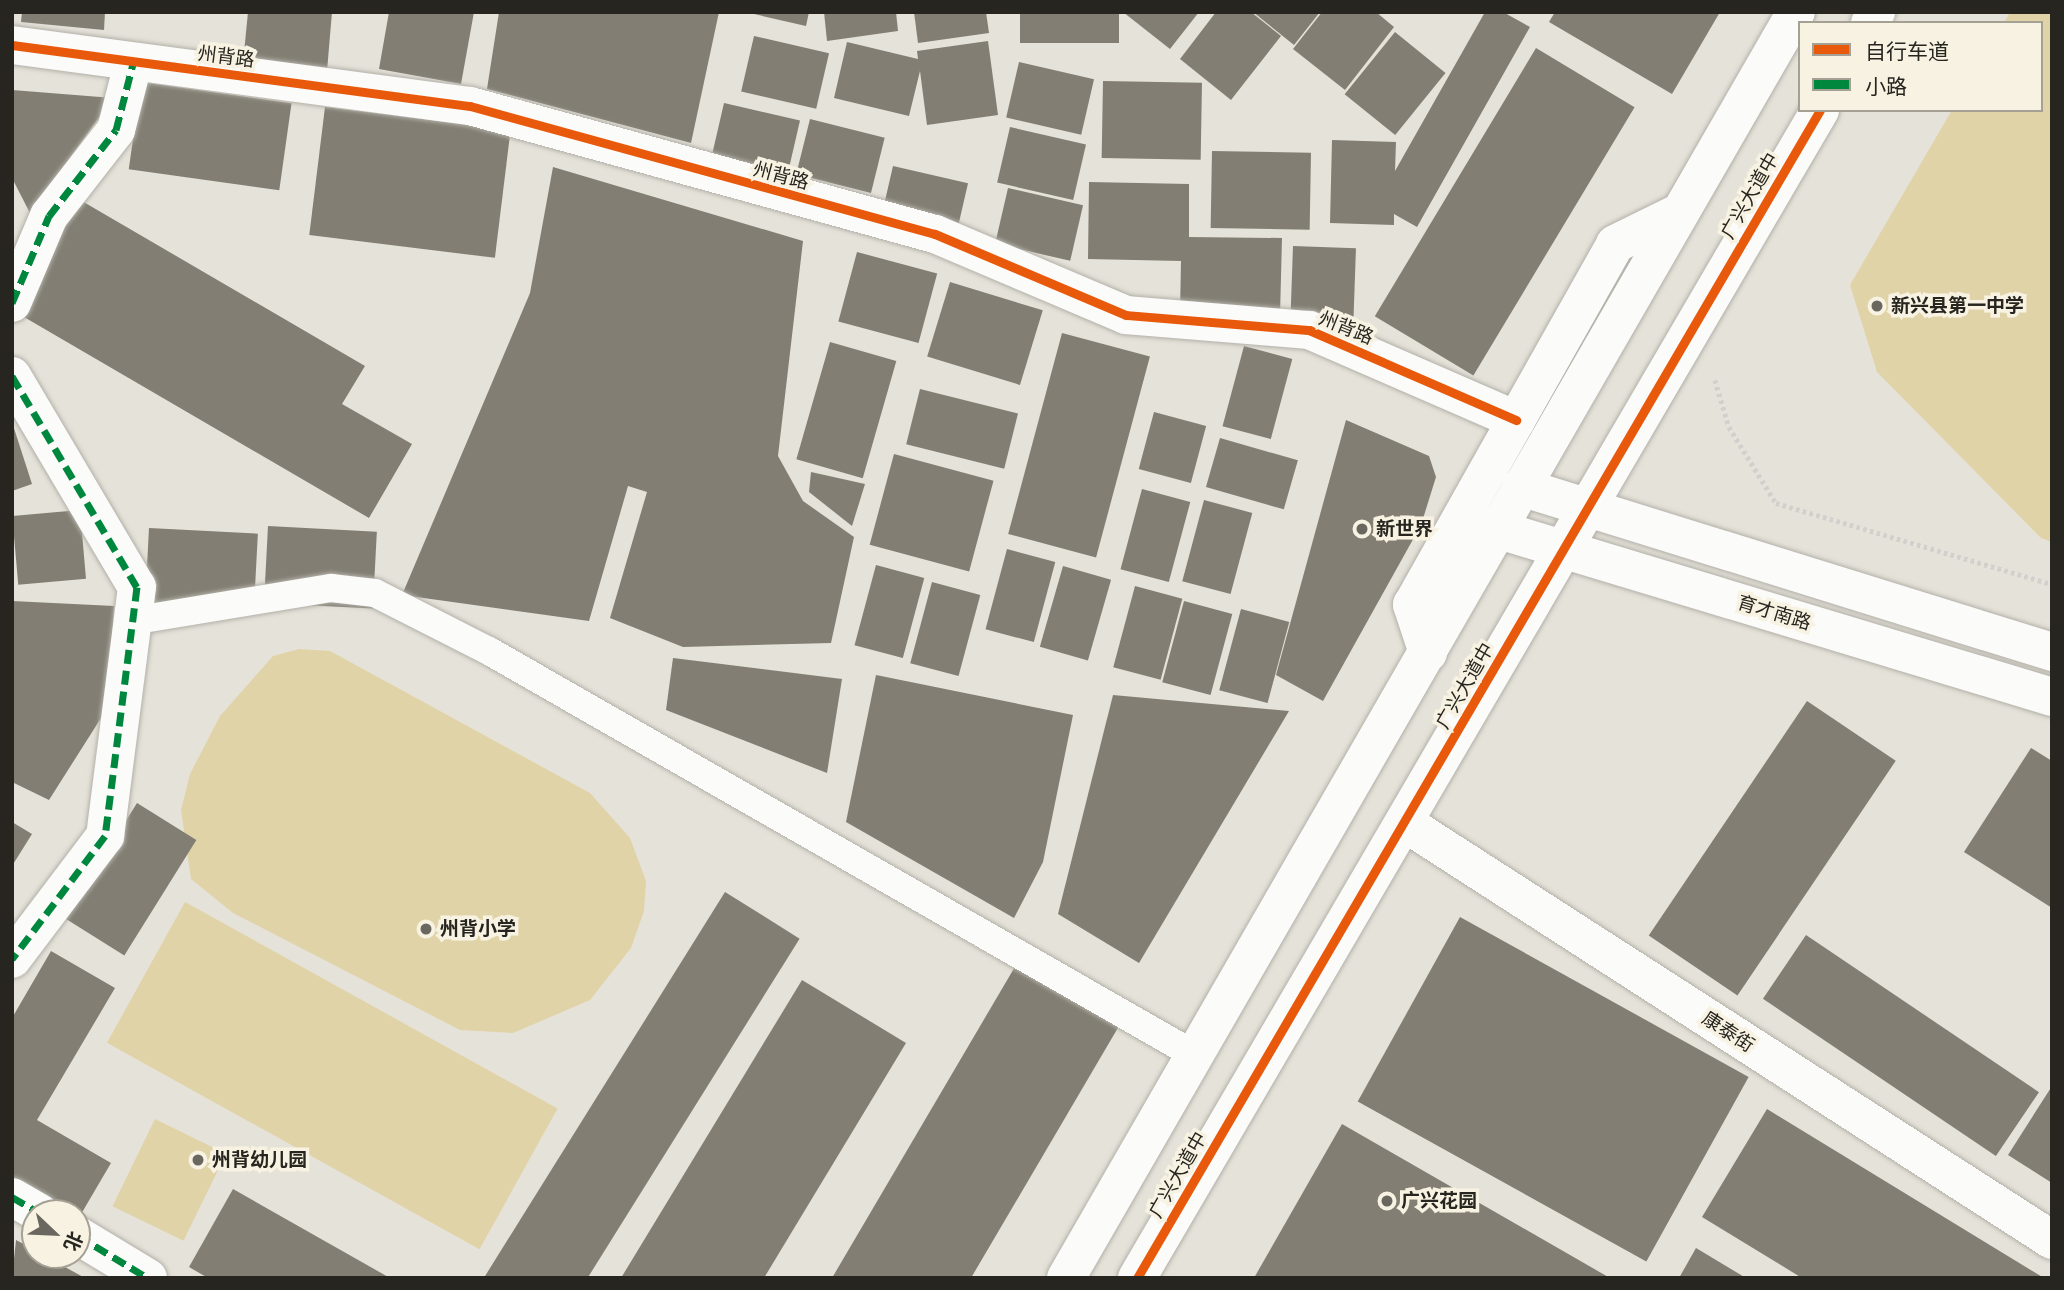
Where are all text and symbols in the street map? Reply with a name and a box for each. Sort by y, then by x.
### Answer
legend [1798,21,2043,112]
text: 自行车道 [1865,38,1949,64]
street label: 州背路 [196,42,256,72]
text: 小路 [1865,73,1907,99]
street label: 广兴大道中 [1716,149,1784,243]
street label: 州背路 [751,158,811,194]
place label: 新兴县第一中学 [1891,295,2024,317]
marker: 新兴县第一中学 [1869,298,1885,314]
street label: 州背路 [1315,307,1377,349]
place label: 新世界 [1376,518,1433,540]
marker: 新世界 [1354,521,1370,537]
street label: 育才南路 [1734,591,1814,635]
street label: 广兴大道中 [1431,639,1499,733]
place label: 州背小学 [440,918,516,940]
marker: 州背小学 [418,921,434,937]
street label: 康泰街 [1698,1007,1758,1057]
street label: 广兴大道中 [1144,1128,1212,1222]
place label: 州背幼儿园 [212,1149,307,1171]
marker: 州背幼儿园 [190,1152,206,1168]
place label: 广兴花园 [1401,1190,1477,1212]
marker: 广兴花园 [1379,1193,1395,1209]
north arrow [21,1199,91,1269]
text: 北 [59,1228,88,1255]

